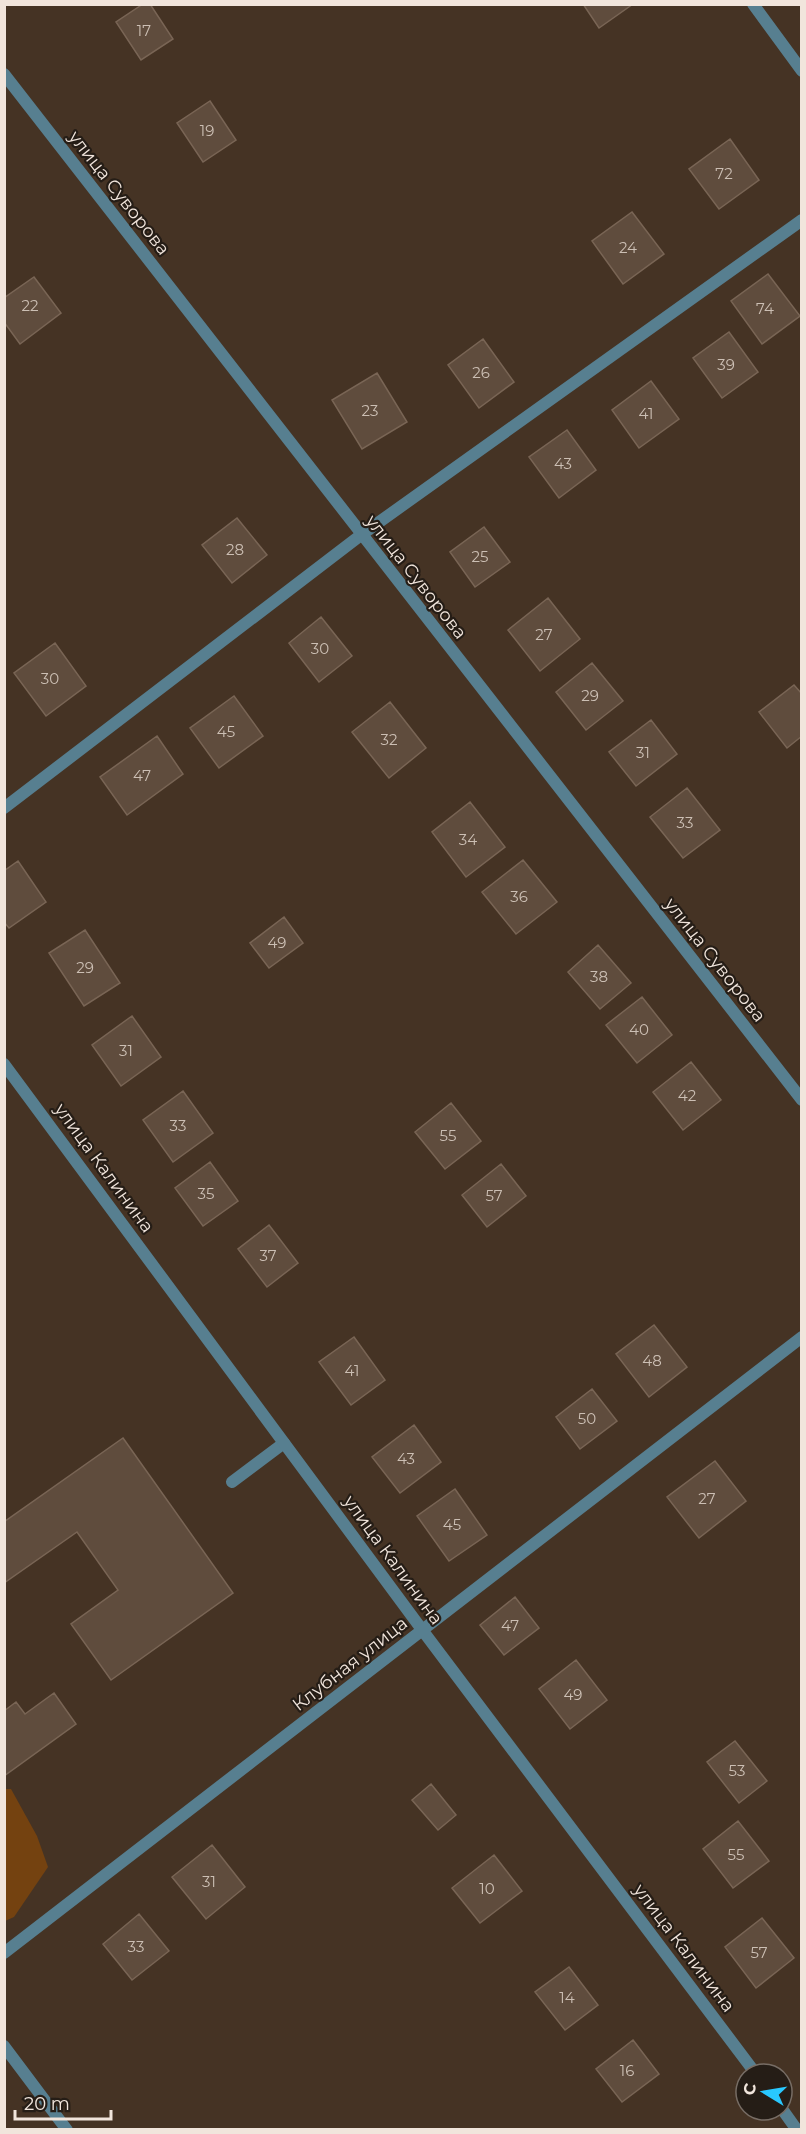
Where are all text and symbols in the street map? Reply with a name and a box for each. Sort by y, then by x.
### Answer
house number: 17 [137,21,151,40]
house number: 19 [200,121,214,140]
street label: улица Суворова [63,126,174,259]
house number: 72 [715,164,733,183]
house number: 24 [619,238,637,257]
house number: 22 [21,296,39,315]
house number: 74 [756,299,774,318]
house number: 39 [717,355,735,374]
house number: 26 [472,363,490,382]
house number: 23 [362,401,378,420]
house number: 41 [639,404,653,423]
house number: 43 [554,454,572,473]
street label: улица Суворова [360,510,471,643]
house number: 28 [226,540,244,559]
house number: 25 [471,547,489,566]
house number: 27 [535,625,553,644]
house number: 30 [311,639,329,658]
house number: 30 [41,669,59,688]
house number: 29 [581,686,599,705]
house number: 45 [217,722,235,741]
house number: 32 [381,730,397,749]
house number: 31 [636,743,650,762]
house number: 47 [133,766,151,785]
house number: 33 [677,813,693,832]
house number: 34 [459,830,477,849]
house number: 36 [510,887,528,906]
street label: улица Суворова [659,893,770,1026]
house number: 49 [268,933,286,952]
house number: 29 [76,958,94,977]
house number: 38 [590,967,608,986]
house number: 40 [629,1020,649,1039]
house number: 31 [119,1041,133,1060]
house number: 42 [678,1086,696,1105]
street label: улица Калинина [49,1098,158,1237]
house number: 33 [170,1116,186,1135]
house number: 55 [440,1126,456,1145]
house number: 35 [198,1184,214,1203]
house number: 57 [485,1186,503,1205]
house number: 37 [259,1246,277,1265]
house number: 48 [642,1351,662,1370]
house number: 41 [345,1361,359,1380]
house number: 50 [578,1409,596,1428]
house number: 43 [397,1449,415,1468]
house number: 27 [698,1489,716,1508]
street label: улица Калинина [338,1490,447,1629]
house number: 45 [443,1515,461,1534]
street label: Клубная улица [288,1612,412,1716]
house number: 47 [501,1616,519,1635]
house number: 49 [564,1685,582,1704]
house number: 53 [729,1761,745,1780]
house number: 55 [728,1845,744,1864]
house number: 31 [202,1872,216,1891]
house number: 10 [479,1879,495,1898]
street label: улица Калинина [628,1879,739,2016]
house number: 33 [128,1937,144,1956]
house number: 57 [750,1943,768,1962]
house number: 14 [559,1988,575,2007]
house number: 16 [620,2061,634,2080]
north arrow [734,2062,794,2122]
text: С [739,2081,760,2097]
scale bar [15,2083,111,2121]
text: 20 m [24,2093,70,2115]

